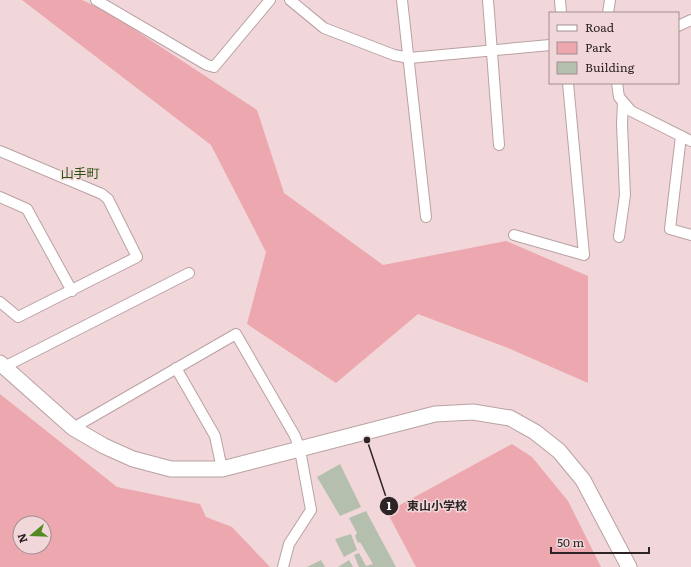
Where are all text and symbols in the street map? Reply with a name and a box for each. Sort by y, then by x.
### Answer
legend [549,12,679,84]
text: Road [585,18,615,36]
text: Park [585,38,612,56]
text: Building [585,58,635,76]
district label: 山手町 [60,163,100,182]
callout: 東山小学校 [379,494,475,518]
text: 1 [387,496,392,514]
text: 東山小学校 [407,496,467,514]
north arrow [12,515,52,555]
scale bar [551,529,649,555]
text: N [13,532,31,546]
text: 50 m [557,533,584,551]

